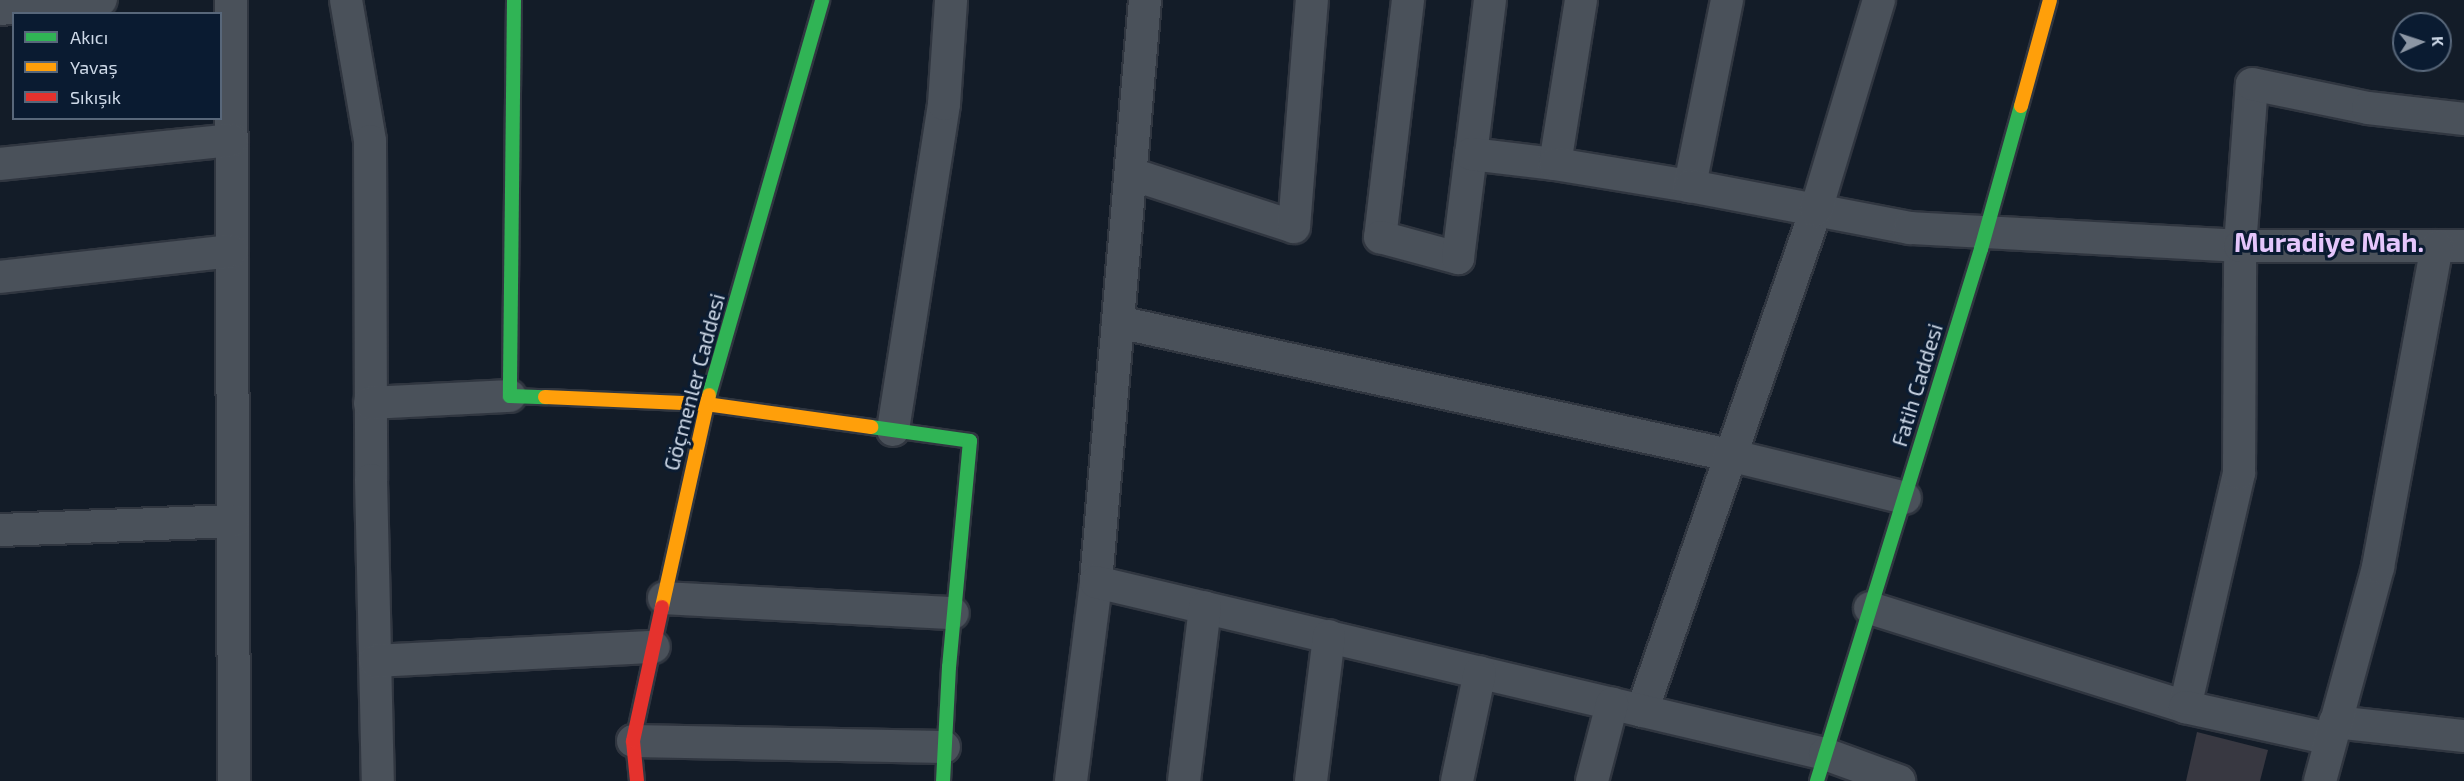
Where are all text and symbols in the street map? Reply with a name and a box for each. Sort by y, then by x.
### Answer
legend [12,12,222,120]
north arrow [2392,12,2452,72]
text: Akıcı [70,26,108,48]
text: K [2429,36,2448,47]
text: Yavaş [70,56,118,78]
text: Sıkışık [70,86,121,108]
district label: Muradiye Mah. [2234,226,2424,258]
street label: Göçmenler Caddesi [658,291,730,473]
street label: Fatih Caddesi [1886,321,1948,449]

